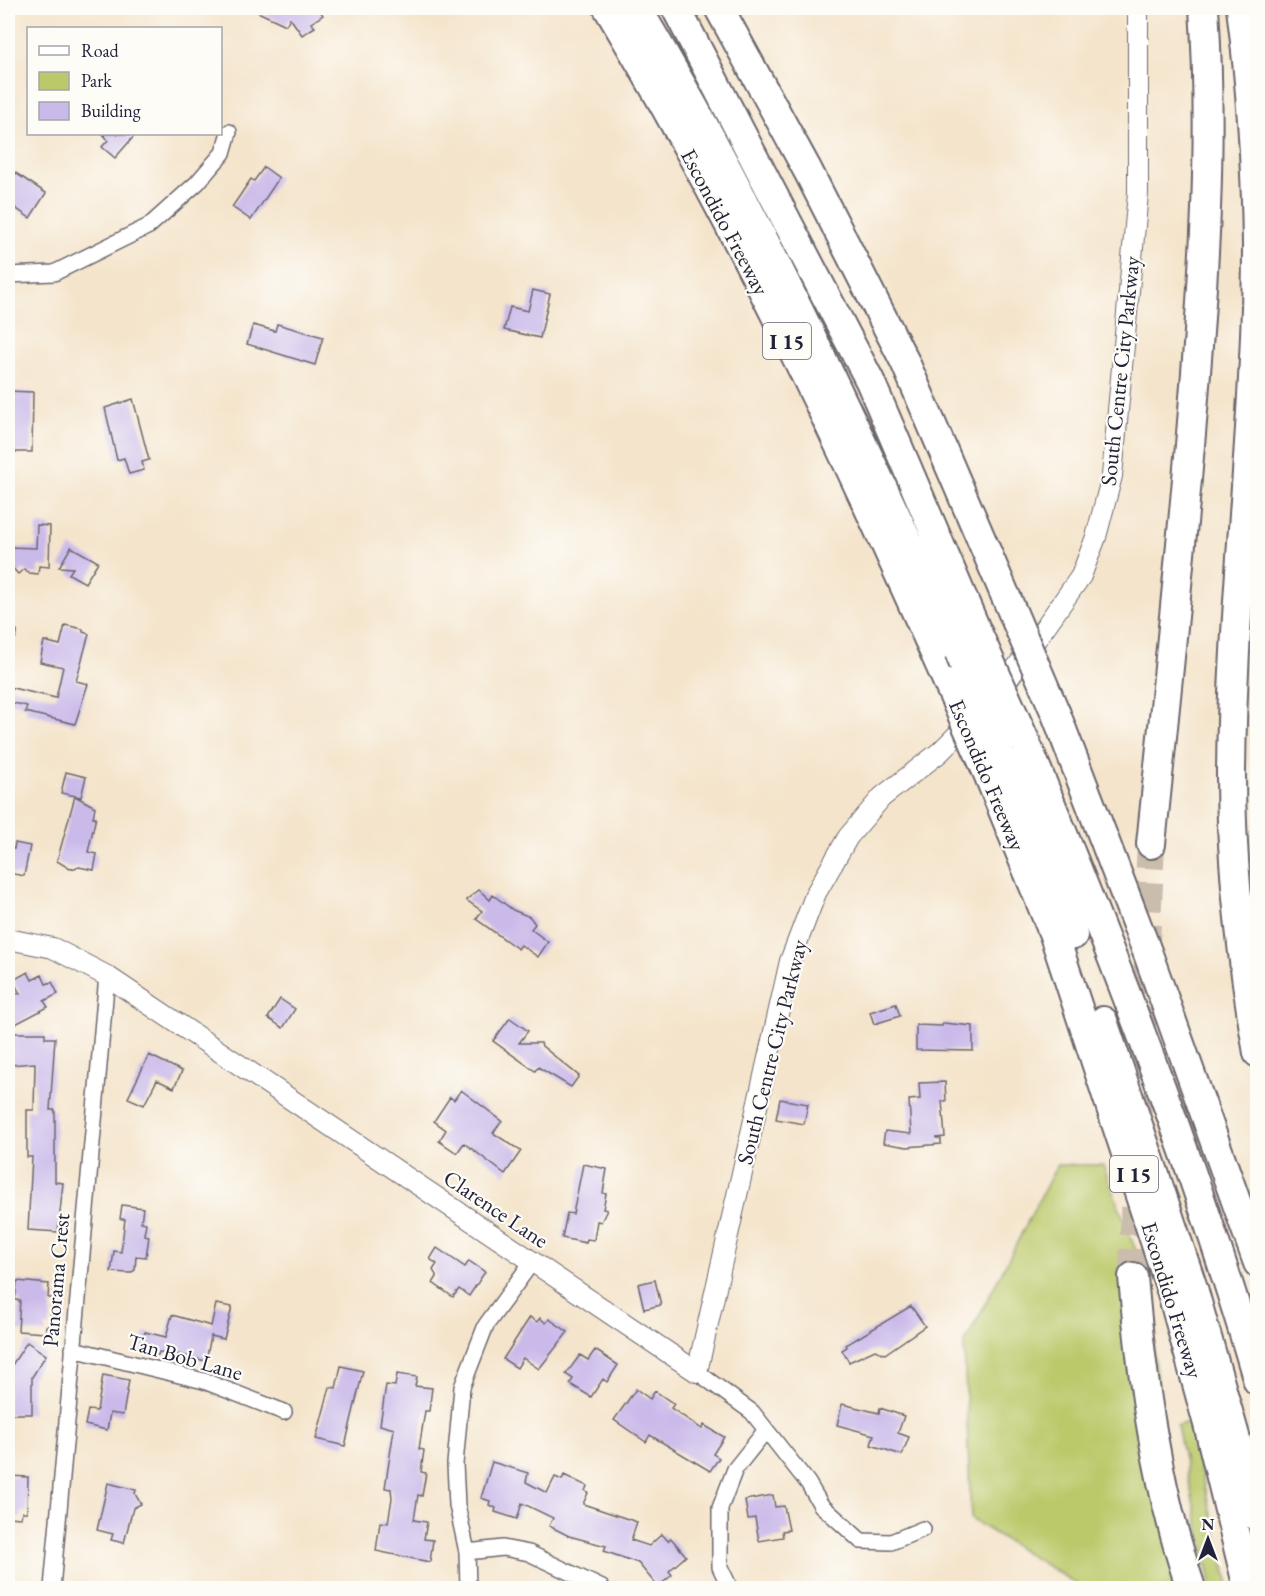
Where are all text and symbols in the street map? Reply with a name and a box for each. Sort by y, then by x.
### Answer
legend [27,27,222,135]
text: Road [81,39,120,62]
text: Park [81,69,112,92]
text: Building [81,99,141,122]
street label: Escondido Freeway [674,144,776,301]
street label: South Centre City Parkway [1094,254,1147,487]
road number: I 15 [763,323,811,359]
street label: Escondido Freeway [942,695,1032,856]
street label: South Centre City Parkway [730,936,814,1167]
road number: I 15 [1110,1156,1158,1192]
street label: Clarence Lane [438,1163,554,1255]
street label: Panorama Crest [36,1212,76,1348]
street label: Escondido Freeway [1134,1218,1210,1382]
street label: Tan Bob Lane [124,1327,246,1387]
north arrow [1178,1509,1238,1569]
text: N [1202,1514,1215,1535]

